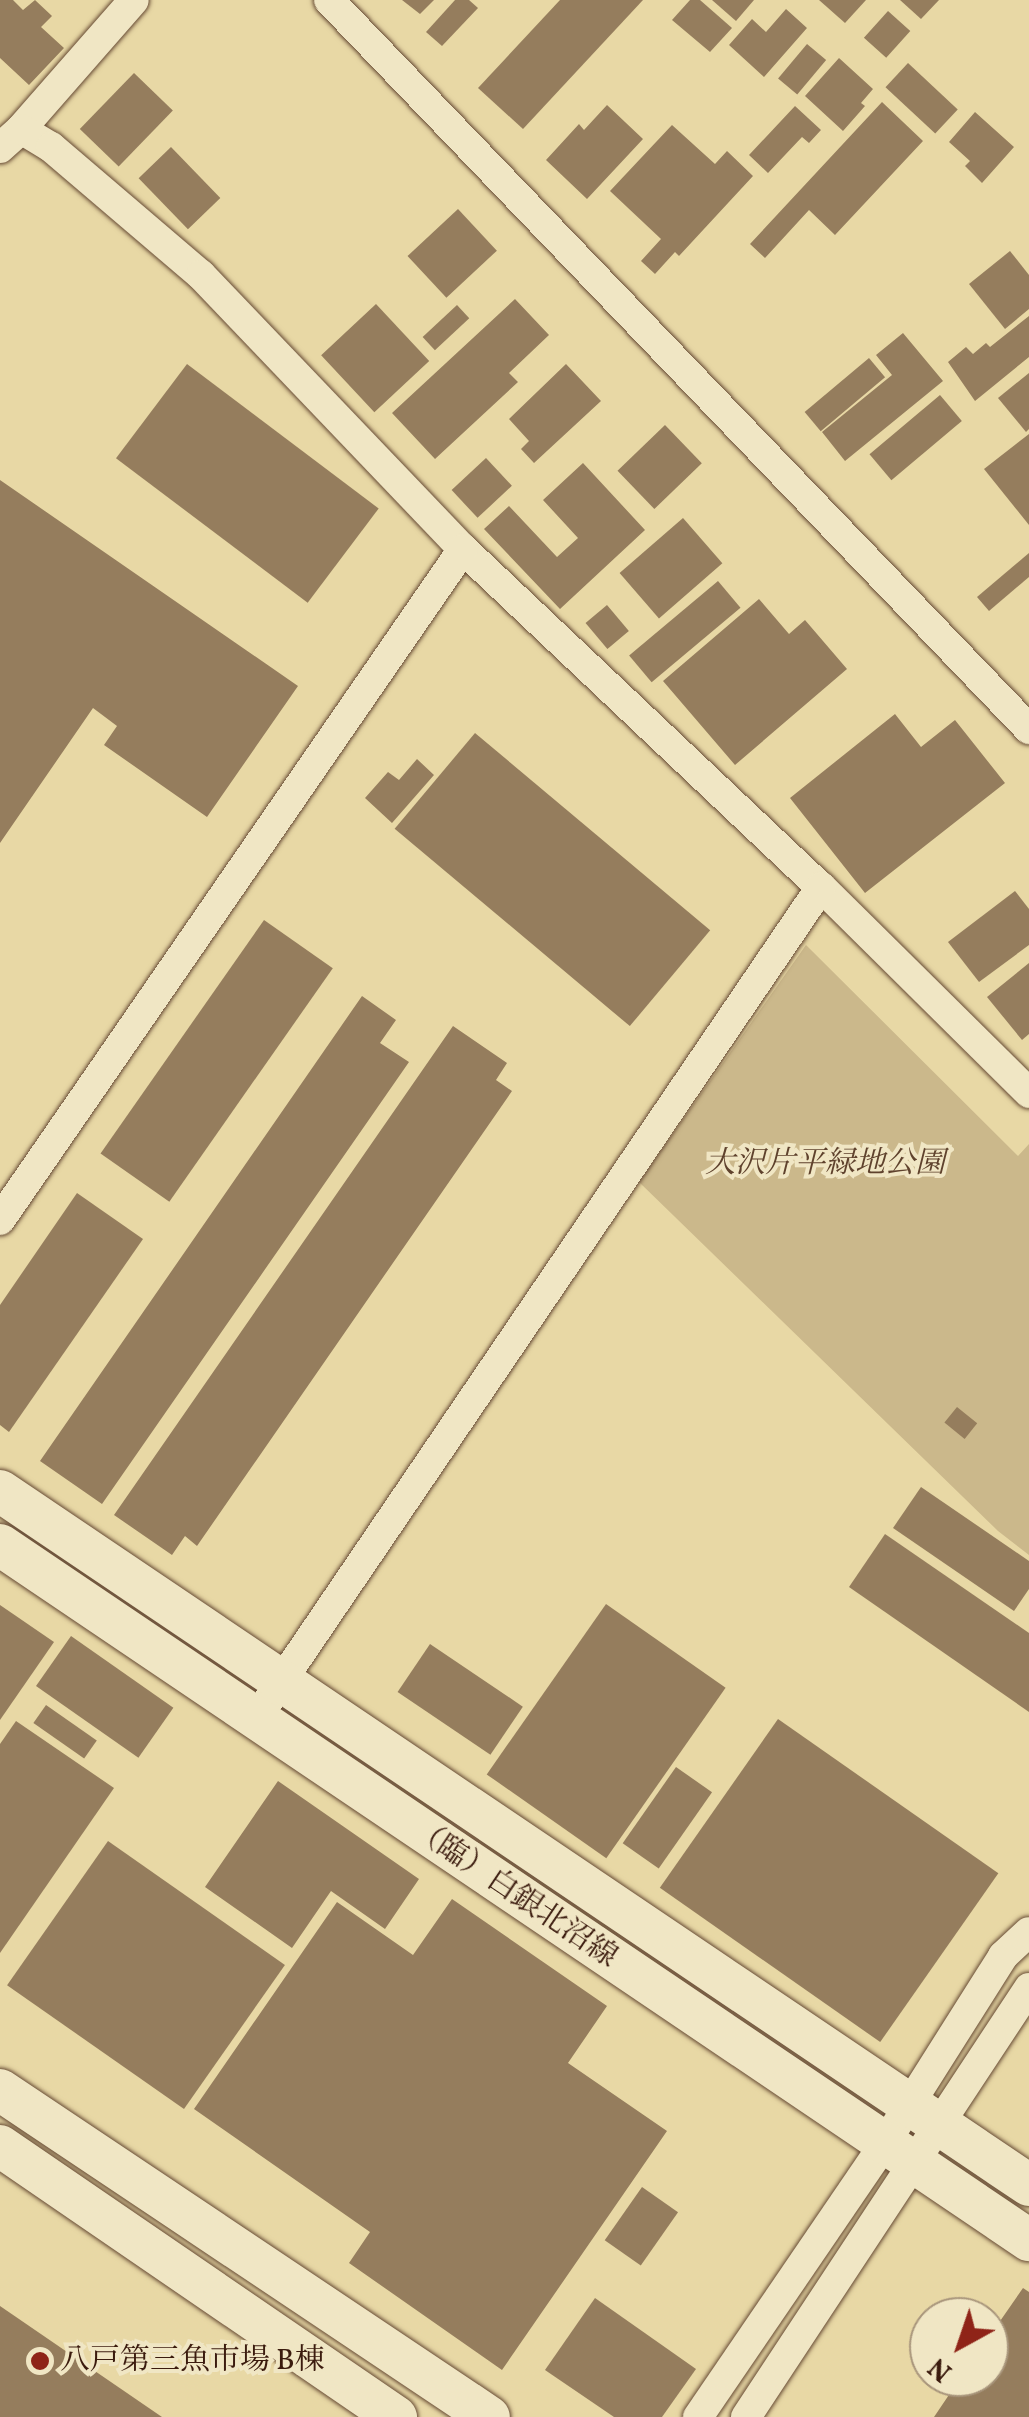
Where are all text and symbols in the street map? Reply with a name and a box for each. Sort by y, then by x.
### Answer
park label: 大沢片平緑地公園 [705,1146,945,1182]
street label: （臨）白銀北沼線 [404,1812,624,1976]
north arrow [909,2297,1009,2397]
place label: 八戸第三魚市場 B棟 [60,2343,325,2379]
text: N [920,2347,961,2390]
marker: 八戸第三魚市場 B棟 [29,2350,51,2372]

